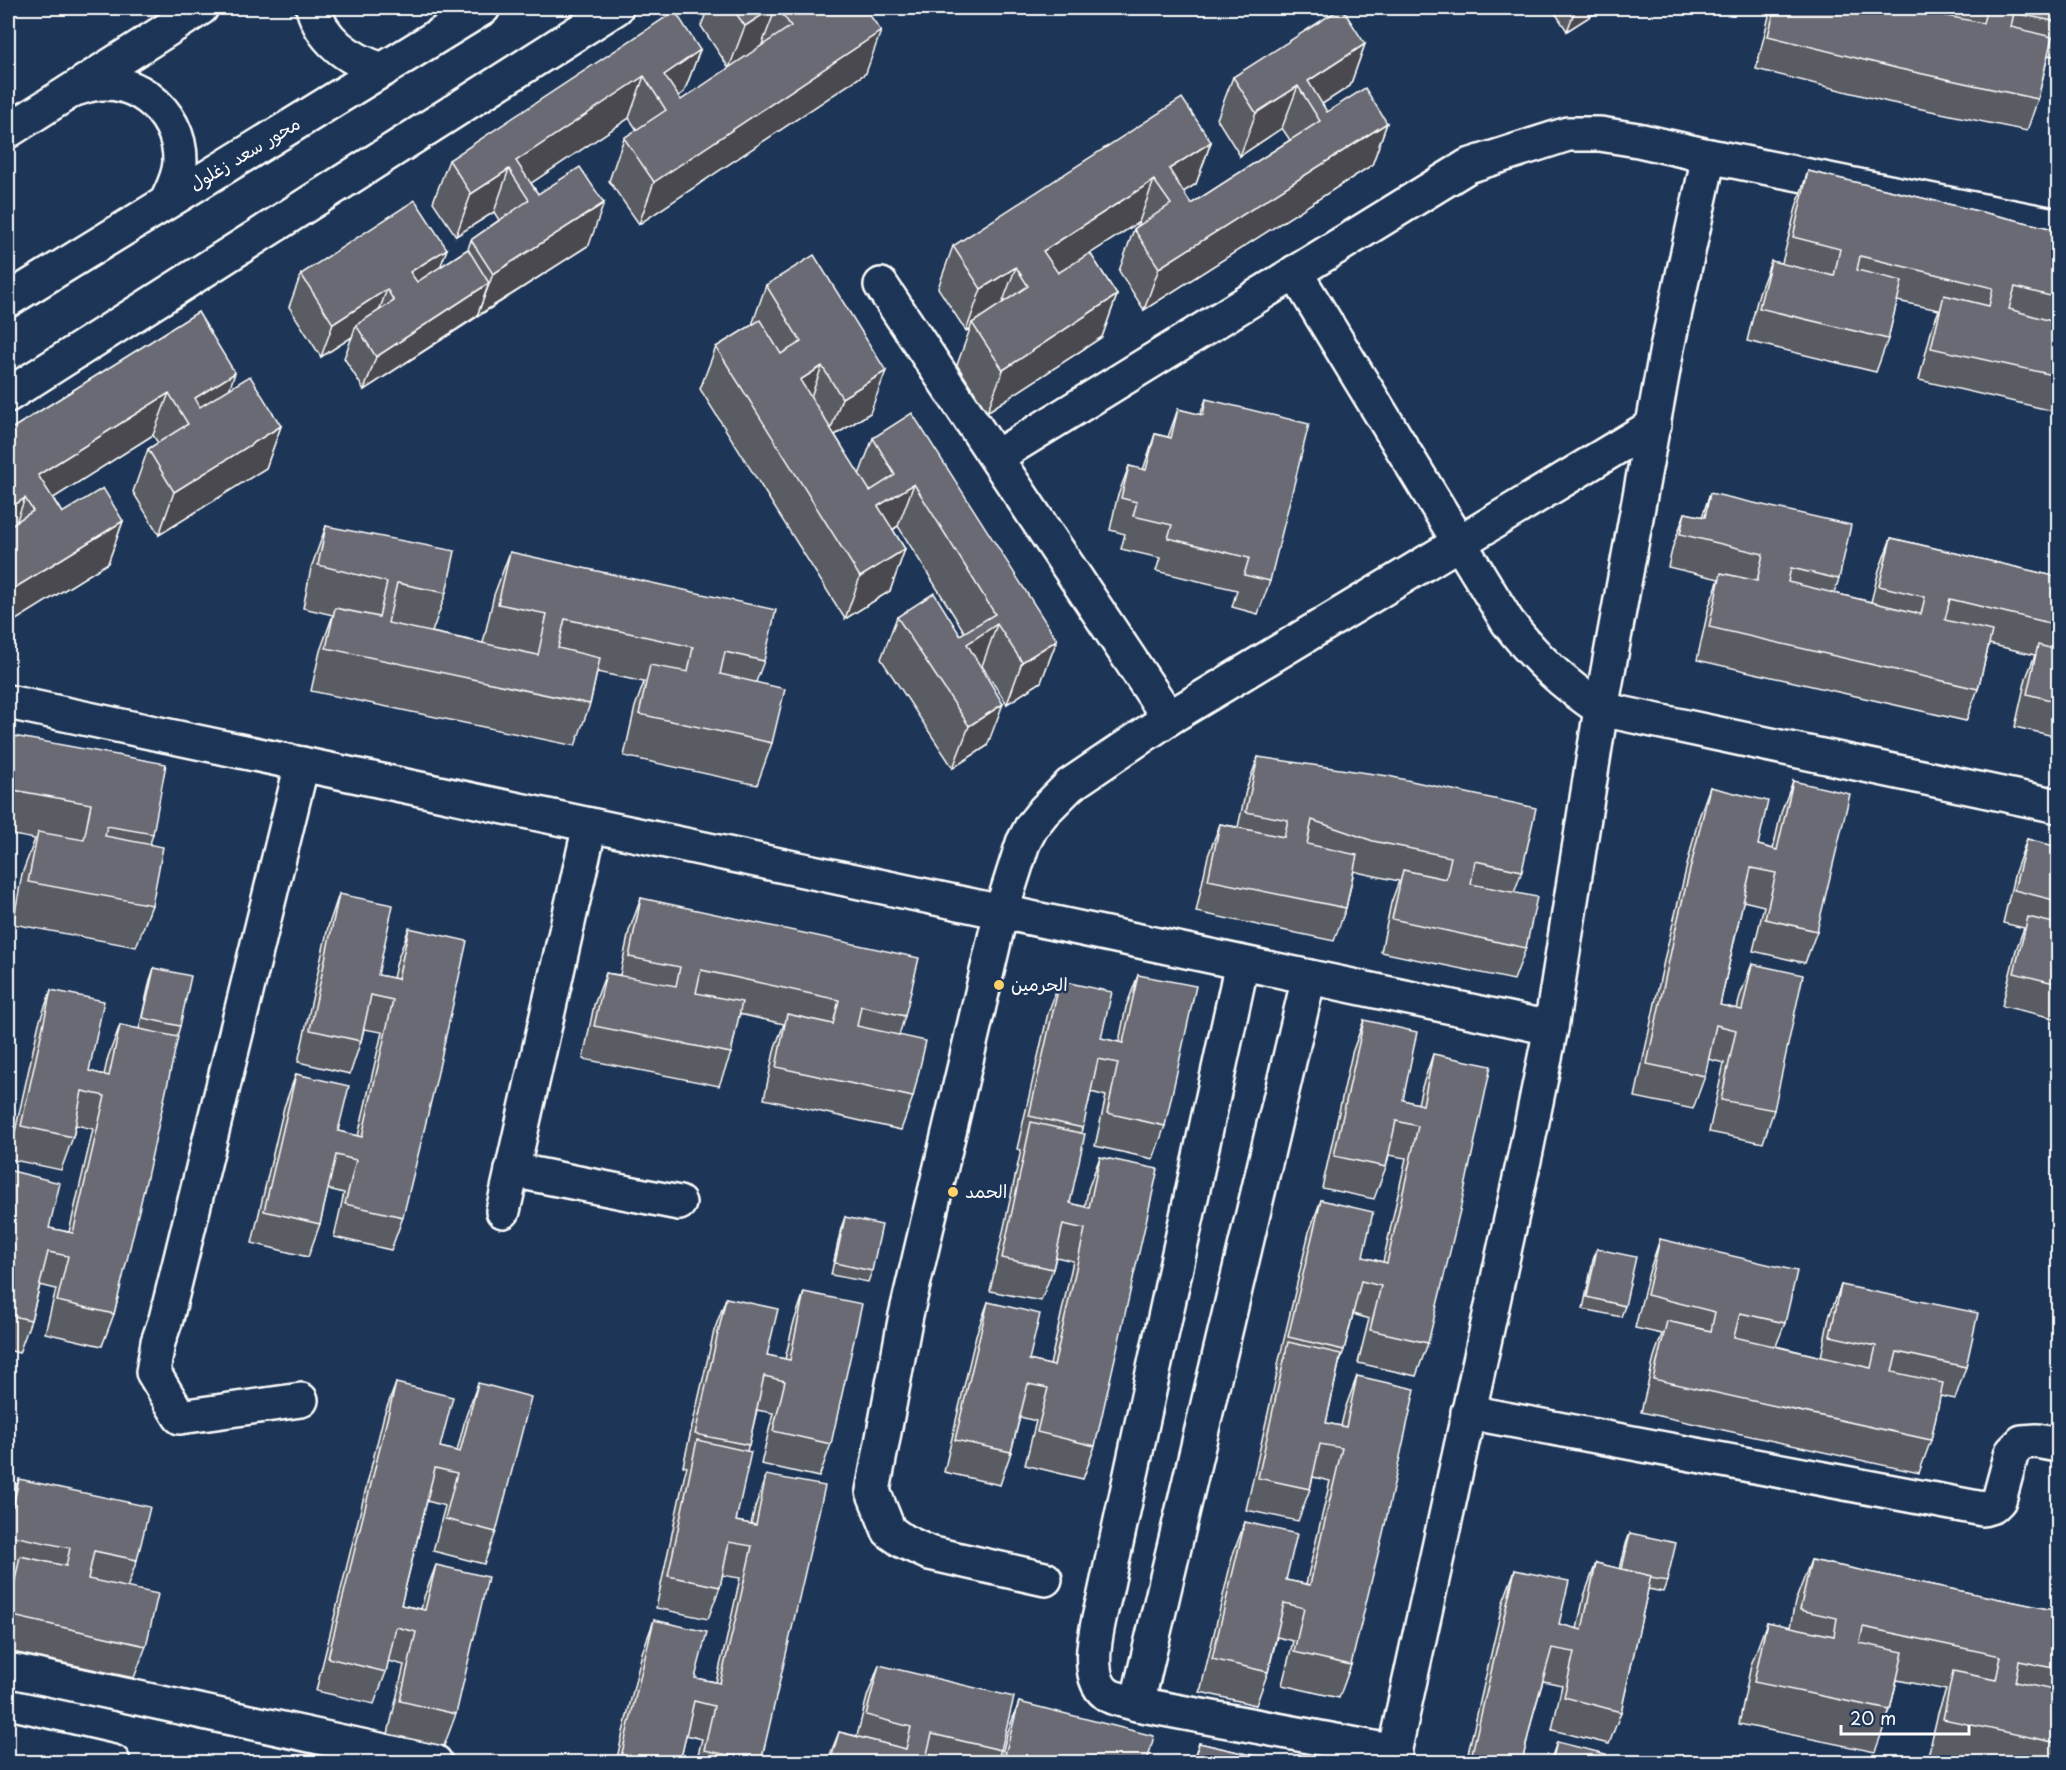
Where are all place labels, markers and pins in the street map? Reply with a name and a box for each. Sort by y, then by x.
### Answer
place label: الحرمين [1011,970,1068,997]
marker: الحرمين [992,978,1006,992]
place label: الحمد [965,1177,1007,1204]
marker: الحمد [946,1185,960,1199]

